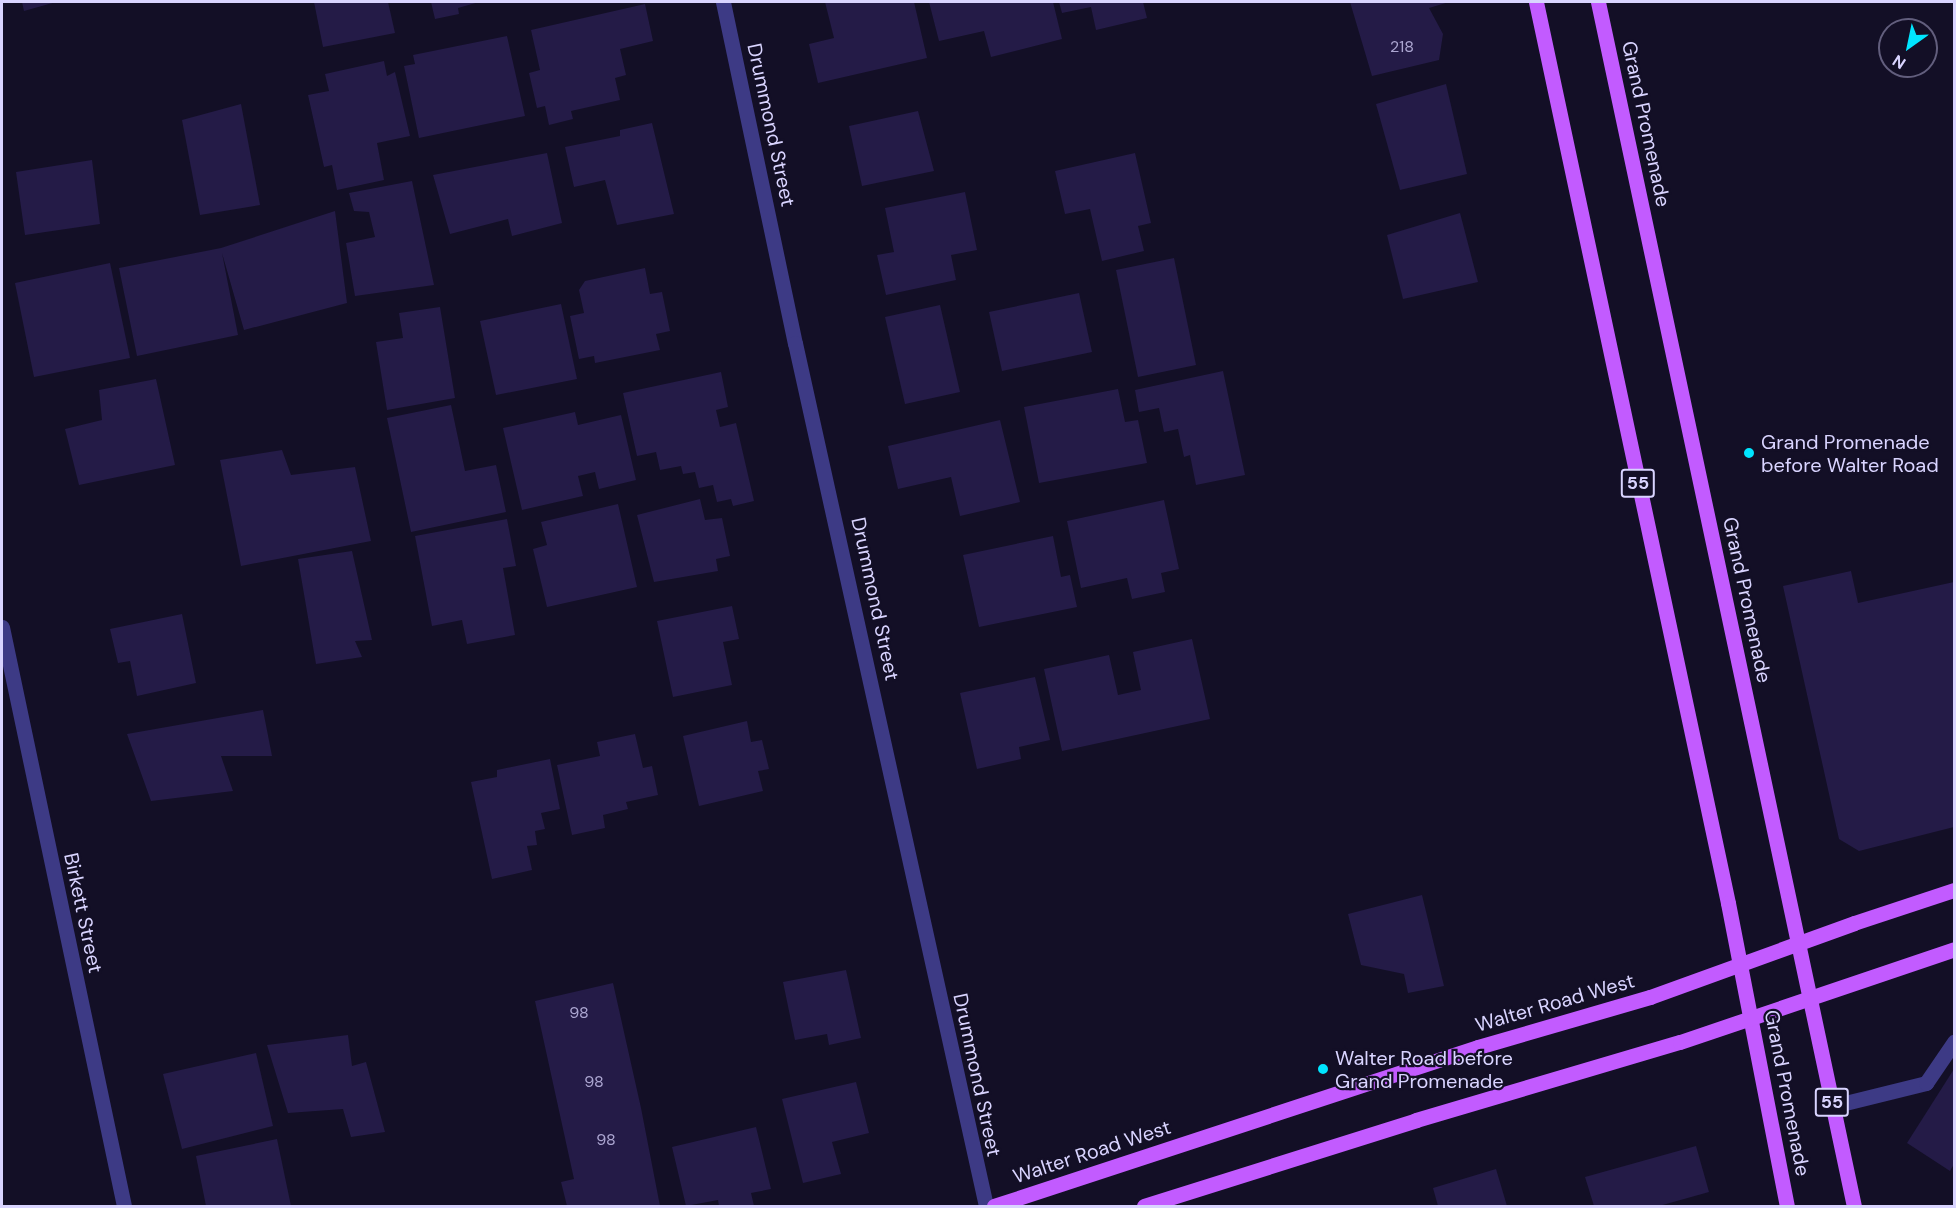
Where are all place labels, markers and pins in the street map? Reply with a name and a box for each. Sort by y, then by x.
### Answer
place label: Grand Promenade before Walter Road [1761,430,1939,477]
marker: Grand Promenade before Walter Road [1742,446,1756,460]
place label: Walter Road before Grand Promenade [1335,1046,1513,1093]
marker: Walter Road before Grand Promenade [1316,1062,1330,1076]

